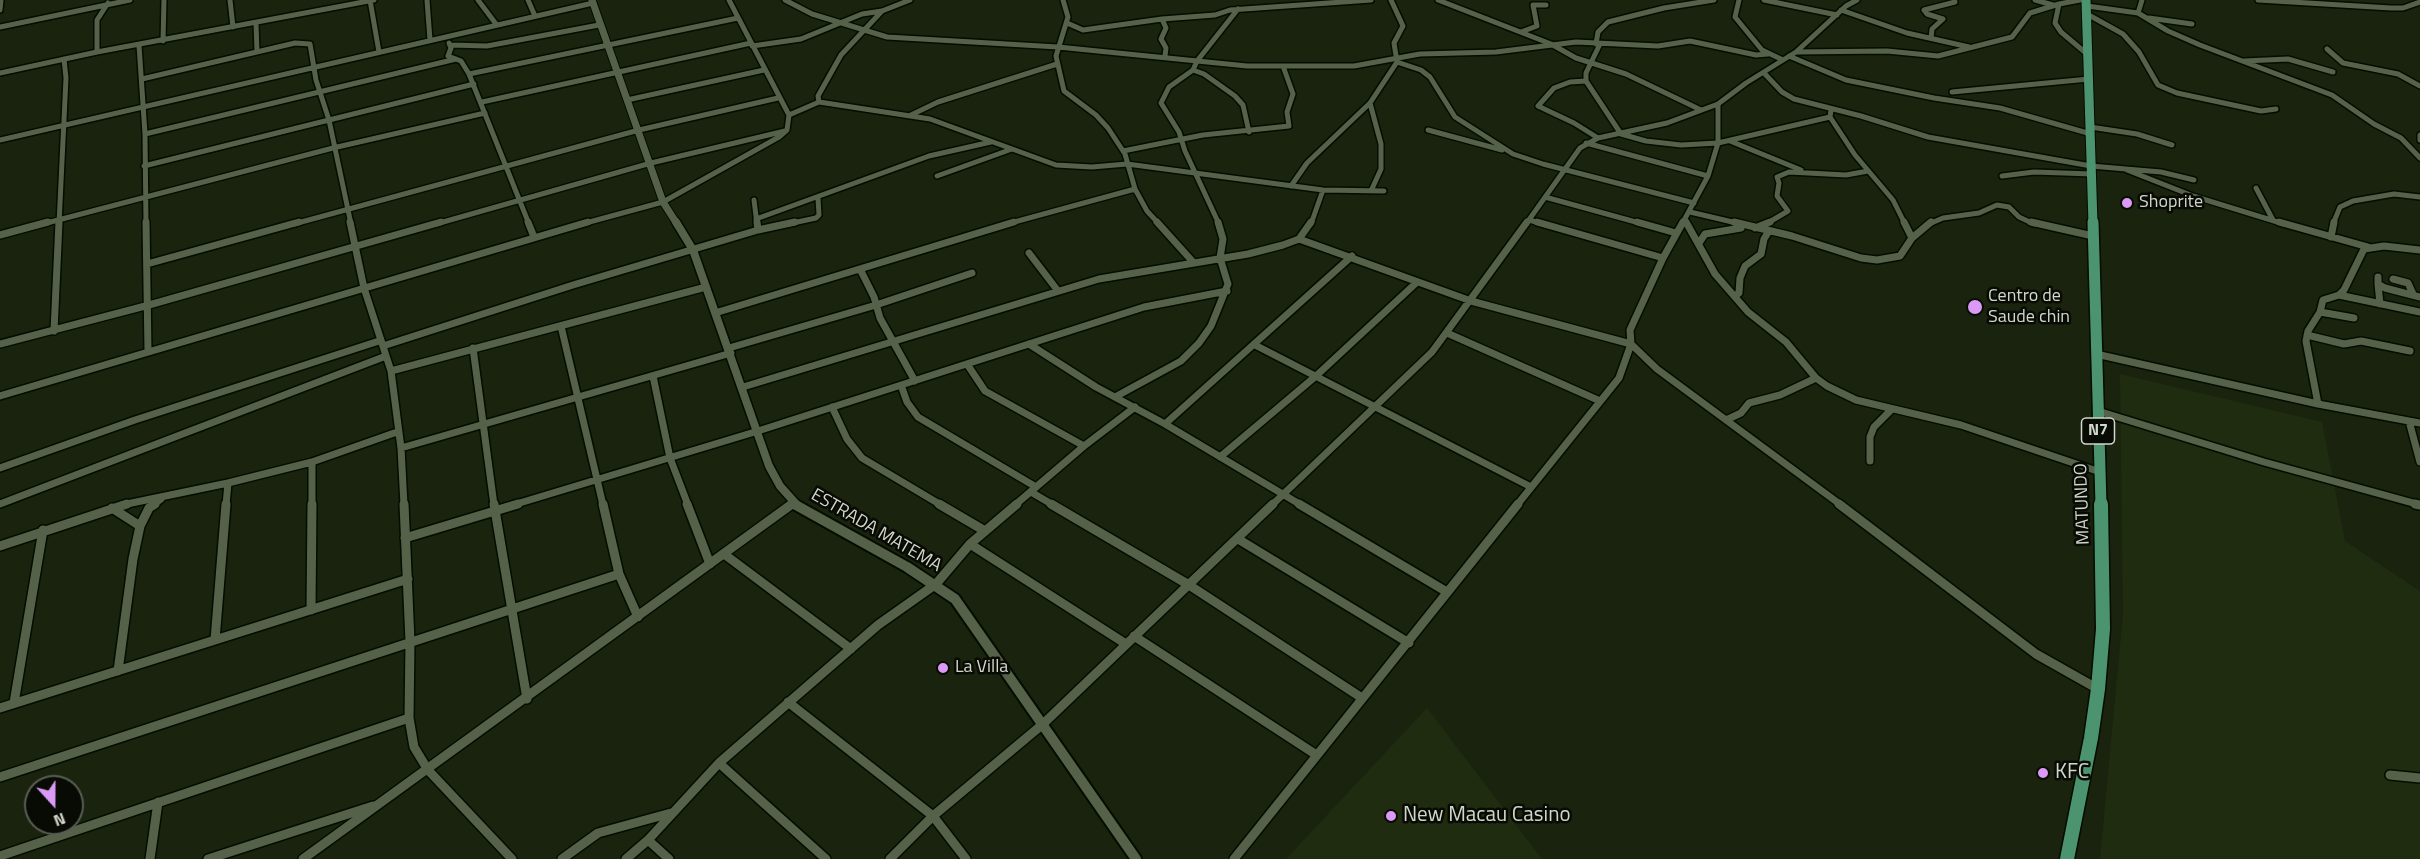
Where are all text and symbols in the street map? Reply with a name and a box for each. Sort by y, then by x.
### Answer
place label: Shoprite [2139,192,2203,214]
marker: Shoprite [2120,196,2134,210]
place label: Centro de Saude chin [1988,286,2070,328]
marker: Centro de Saude chin [1966,298,1984,316]
road number: N7 [2082,418,2114,444]
street label: MATUNDO [2071,463,2095,545]
street label: ESTRADA MATEMA [807,485,945,577]
place label: La Villa [955,657,1008,679]
marker: La Villa [936,661,950,675]
place label: KFC [2055,760,2089,786]
marker: KFC [2036,766,2050,780]
north arrow [24,775,84,835]
place label: New Macau Casino [1403,803,1570,829]
text: N [50,807,69,833]
marker: New Macau Casino [1384,809,1398,823]

